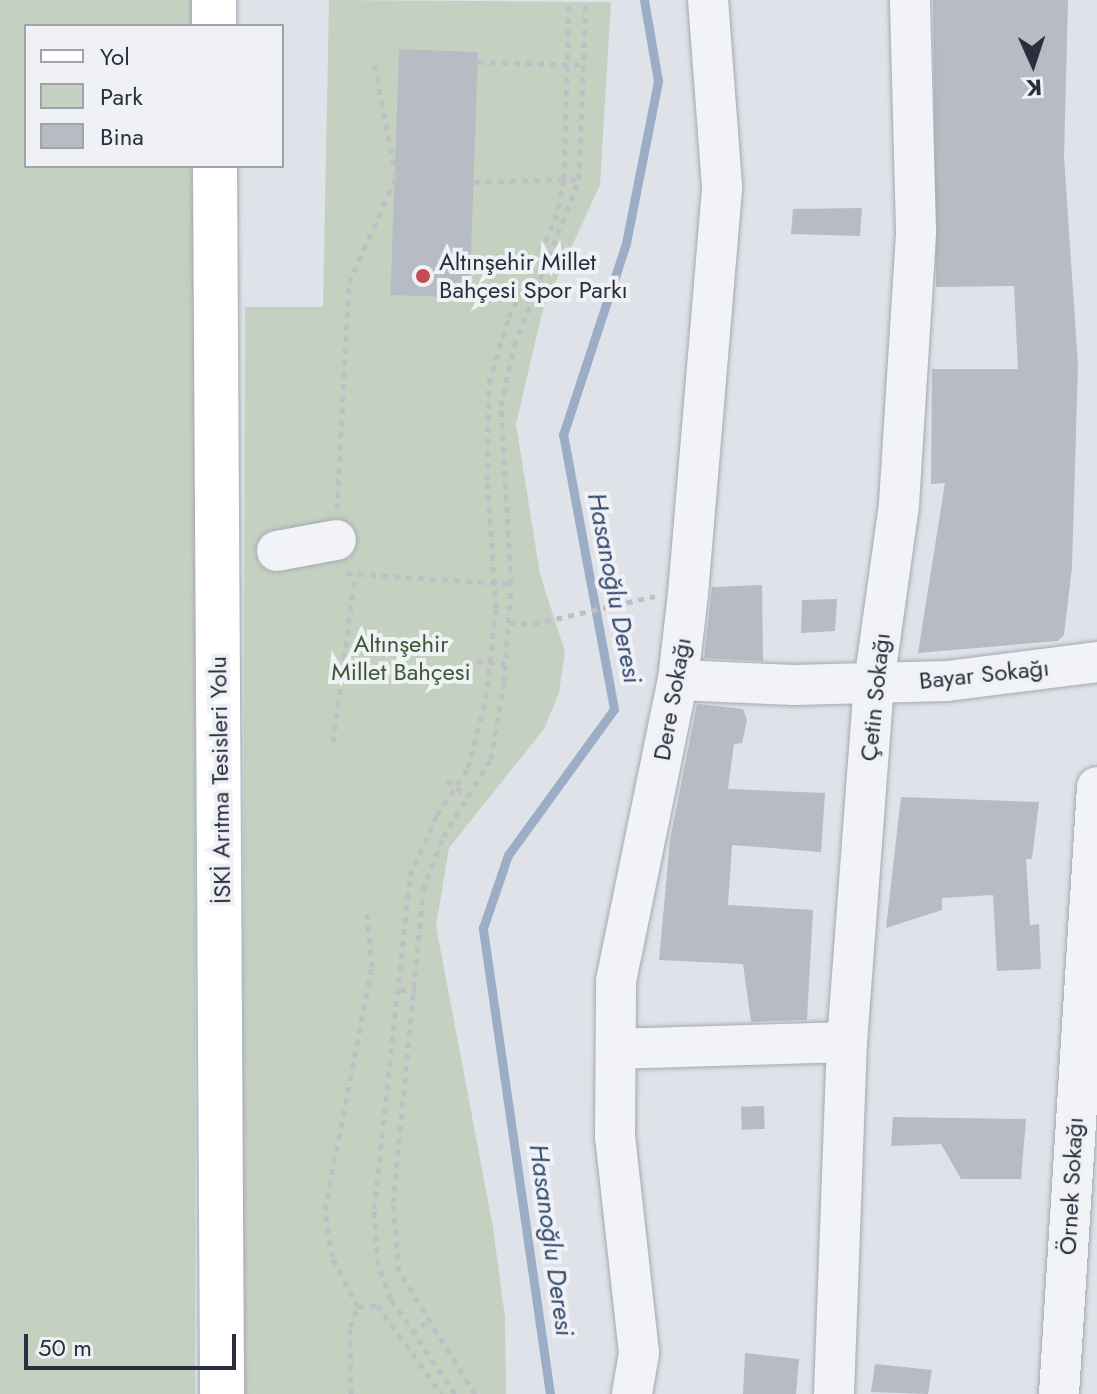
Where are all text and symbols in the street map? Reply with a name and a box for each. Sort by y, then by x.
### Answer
legend [24,24,284,168]
north arrow [993,24,1073,104]
text: Yol [100,39,130,74]
text: K [1026,72,1043,104]
text: Park [100,79,143,114]
text: Bina [100,119,144,154]
place label: Altınşehir Millet Bahçesi Spor Parkı [439,248,628,304]
marker: Altınşehir Millet Bahçesi Spor Parkı [414,267,432,285]
water label: Hasanoğlu Deresi [580,490,648,686]
park label: Altınşehir Millet Bahçesi [331,630,471,686]
street label: Çetin Sokağı [854,631,896,763]
street label: Dere Sokağı [647,635,697,763]
street label: Bayar Sokağı [918,653,1050,695]
street label: İSKİ Arıtma Tesisleri Yolu [203,656,237,904]
street label: Örnek Sokağı [1053,1116,1089,1256]
water label: Hasanoğlu Deresi [522,1142,580,1338]
scale bar [28,1318,240,1368]
text: 50 m [38,1330,92,1365]

